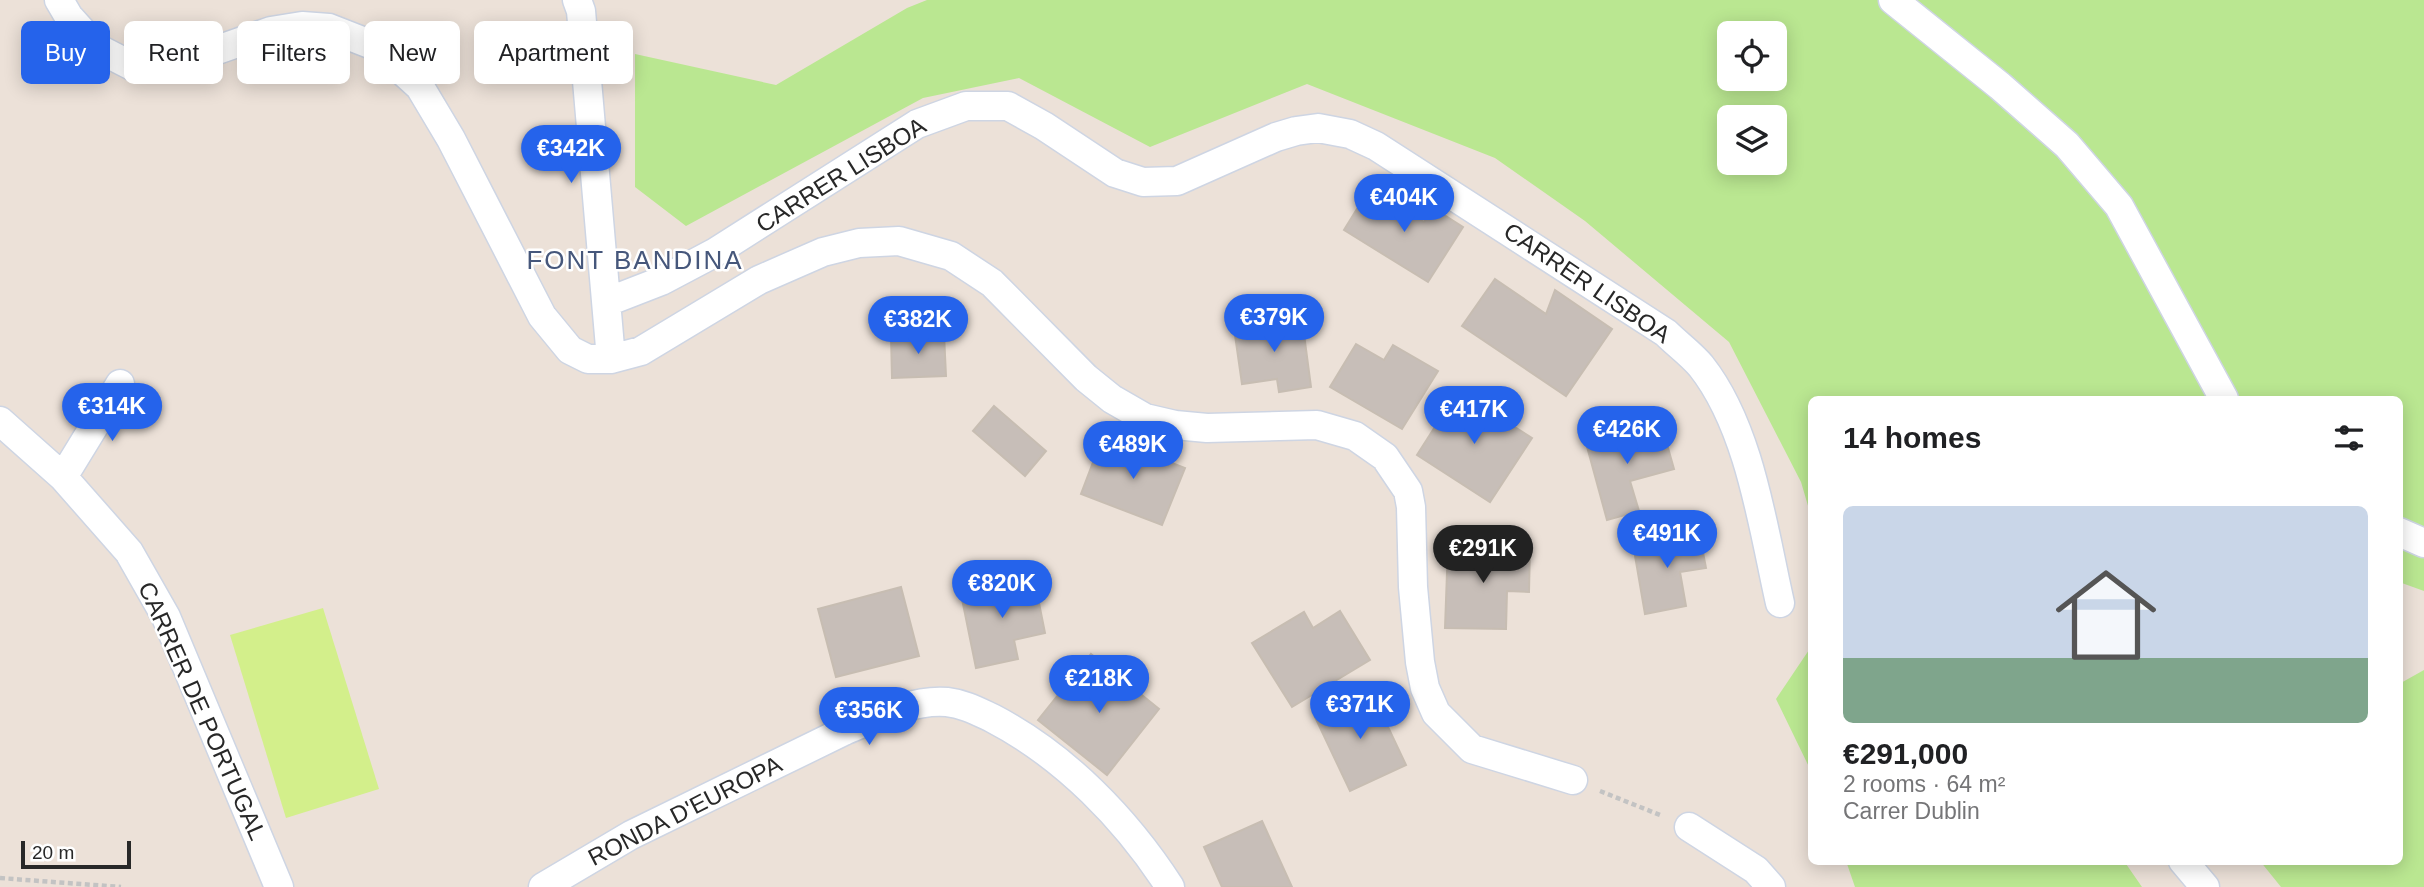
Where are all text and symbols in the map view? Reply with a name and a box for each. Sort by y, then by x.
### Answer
chip: Buy [21,21,110,84]
chip: Rent [124,21,223,84]
chip: Filters [237,21,350,84]
chip: New [364,21,460,84]
chip: Apartment [474,21,633,84]
map controls [1717,21,1787,175]
button: locate [1717,21,1787,91]
button: layers [1717,105,1787,175]
street label: CARRER LISBOA [751,112,930,238]
pin: €342K [522,125,620,185]
text: €342K [537,135,605,161]
pin: €404K [1355,174,1453,234]
text: €404K [1370,184,1438,210]
street label: CARRER LISBOA [1499,217,1676,348]
district label: FONT BANDINA [526,245,744,275]
pin: €379K [1225,294,1323,354]
pin: €382K [869,296,967,356]
text: €379K [1240,304,1308,330]
text: €382K [884,306,952,332]
pin: €314K [63,384,161,443]
pin: €417K [1425,386,1523,446]
text: €314K [78,393,146,419]
text: €417K [1440,396,1508,422]
pin: €426K [1578,406,1676,466]
text: €426K [1593,416,1661,442]
icon: filters [2330,419,2368,457]
pin: €489K [1084,421,1182,481]
text: 14 homes [1843,421,1981,454]
text: €489K [1099,431,1167,457]
pin: €491K [1618,510,1716,570]
text: €491K [1633,520,1701,546]
pin: €291K [1434,526,1532,585]
text: €291K [1449,535,1517,561]
icon: home [2043,552,2169,678]
pin: €820K [953,560,1051,620]
text: €820K [968,570,1036,596]
street label: CARRER DE PORTUGAL [133,578,272,844]
pin: €218K [1050,656,1148,715]
text: €218K [1065,665,1133,691]
pin: €371K [1311,682,1409,741]
pin: €356K [820,688,918,747]
text: €371K [1326,691,1394,717]
text: €356K [835,697,903,723]
text: €291,000 [1843,737,1968,770]
street label: RONDA D'EUROPA [584,750,786,871]
text: 2 rooms · 64 m² [1843,771,2005,797]
text: Carrer Dublin [1843,798,1980,824]
scale bar [21,838,131,870]
text: 20 m [32,842,74,863]

